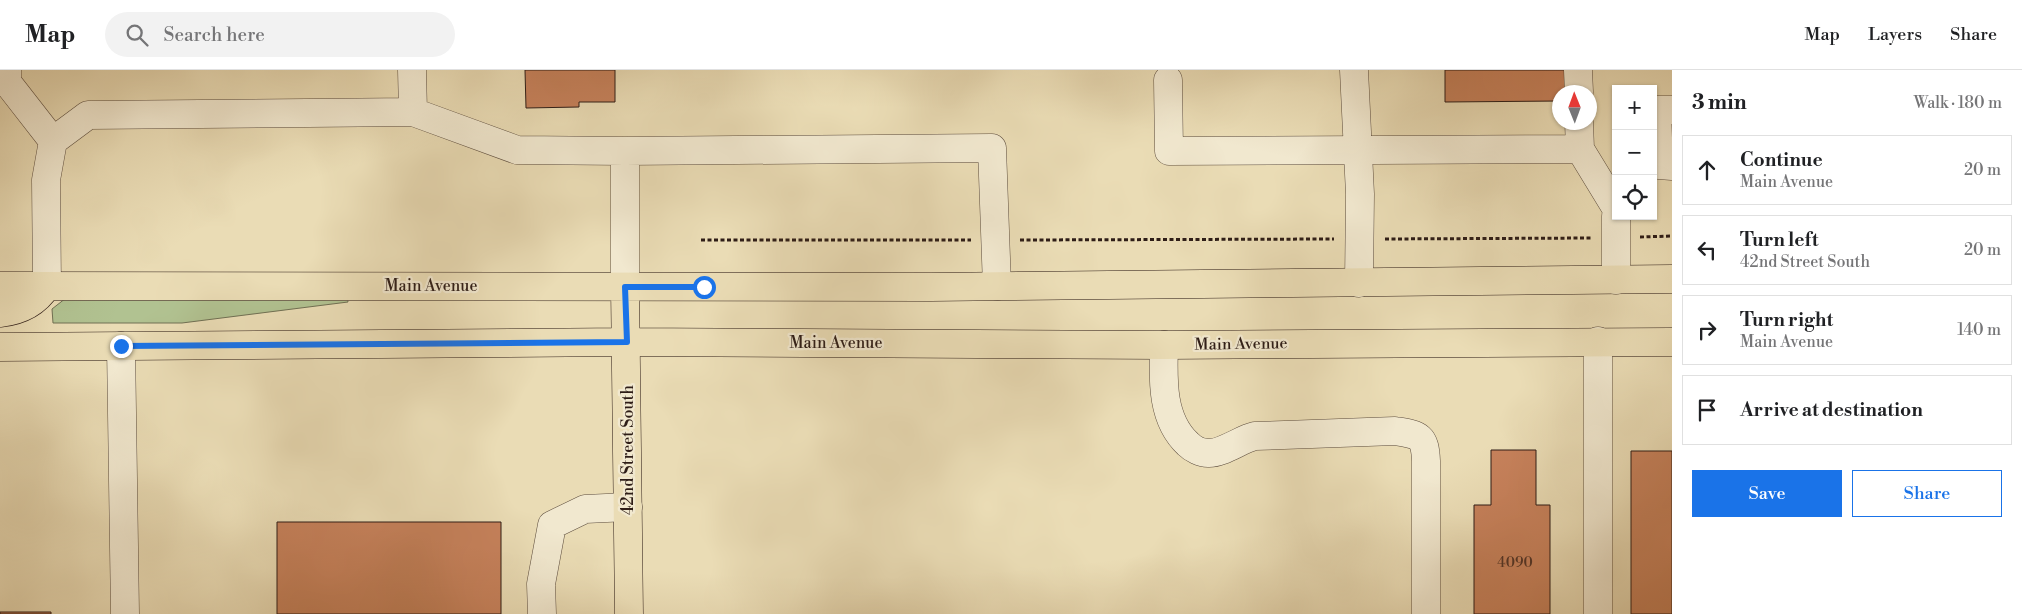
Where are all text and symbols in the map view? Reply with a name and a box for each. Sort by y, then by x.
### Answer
search box [105,12,455,57]
text: Map [25,20,75,50]
icon: search [123,21,151,49]
text: Search here [163,23,265,47]
text: Map [1805,23,1840,46]
text: Layers [1868,23,1922,46]
text: Share [1950,23,1997,46]
north arrow [1552,85,1597,130]
map controls [1612,85,1657,220]
button: + [1612,85,1657,130]
text: 3 min [1692,90,1747,116]
text: Walk · 180 m [1914,93,2002,113]
button: − [1612,130,1657,175]
text: Continue [1740,148,1823,172]
icon: ahead [1693,156,1721,184]
text: 20 m [1964,160,2001,180]
text: Main Avenue [1740,172,1833,192]
button: locate [1612,175,1657,220]
text: Turn left [1740,228,1819,252]
icon: left [1693,236,1721,264]
text: 20 m [1964,240,2001,260]
text: 42nd Street South [1740,252,1870,272]
street label: Main Avenue [384,276,478,296]
route start [693,276,716,299]
text: Turn right [1740,308,1833,332]
icon: right [1693,316,1721,344]
text: 140 m [1957,320,2001,340]
text: Main Avenue [1740,332,1833,352]
street label: Main Avenue [789,333,883,353]
street label: Main Avenue [1194,333,1288,355]
route end [110,335,133,358]
street label: 42nd Street South [618,385,638,515]
icon: arrive [1693,396,1721,424]
text: Arrive at destination [1740,398,1923,422]
button: Save [1692,470,1842,517]
button: Share [1852,470,2002,517]
house number: 4090 [1497,554,1533,572]

